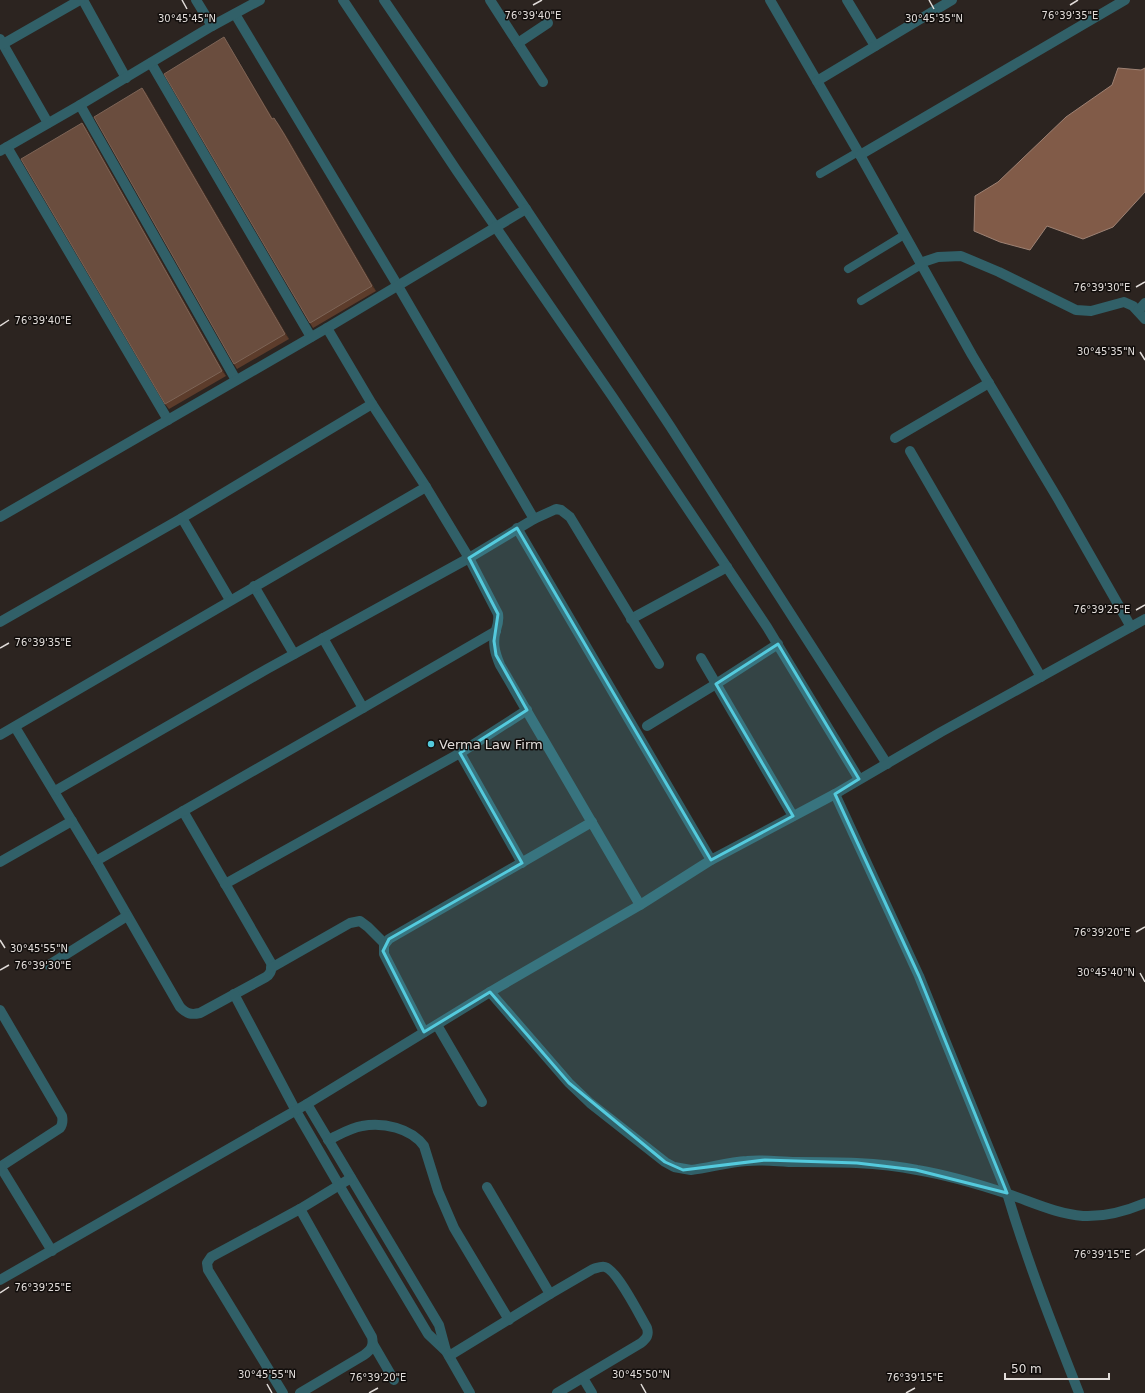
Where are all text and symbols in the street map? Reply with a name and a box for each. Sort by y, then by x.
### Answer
text: 76°39'40"E [505,10,561,21]
text: 76°39'35"E [1042,10,1098,21]
text: 30°45'45"N [158,13,216,24]
text: 30°45'35"N [905,13,963,24]
text: 76°39'30"E [1074,282,1130,293]
text: 76°39'40"E [15,315,71,326]
text: 30°45'35"N [1077,346,1135,357]
text: 76°39'25"E [1074,604,1130,615]
text: 76°39'35"E [15,637,71,648]
place label: Verma Law Firm [439,737,543,752]
marker: Verma Law Firm [426,739,436,749]
text: 76°39'20"E [1074,927,1130,938]
text: 30°45'55"N [10,943,68,954]
text: 76°39'30"E [15,960,71,971]
text: 30°45'40"N [1077,967,1135,978]
text: 76°39'15"E [1074,1249,1130,1260]
text: 76°39'25"E [15,1282,71,1293]
scale bar [1005,1355,1109,1381]
text: 50 m [1011,1362,1042,1376]
text: 30°45'55"N [238,1369,296,1380]
text: 30°45'50"N [612,1369,670,1380]
text: 76°39'20"E [350,1372,406,1383]
text: 76°39'15"E [887,1372,943,1383]

